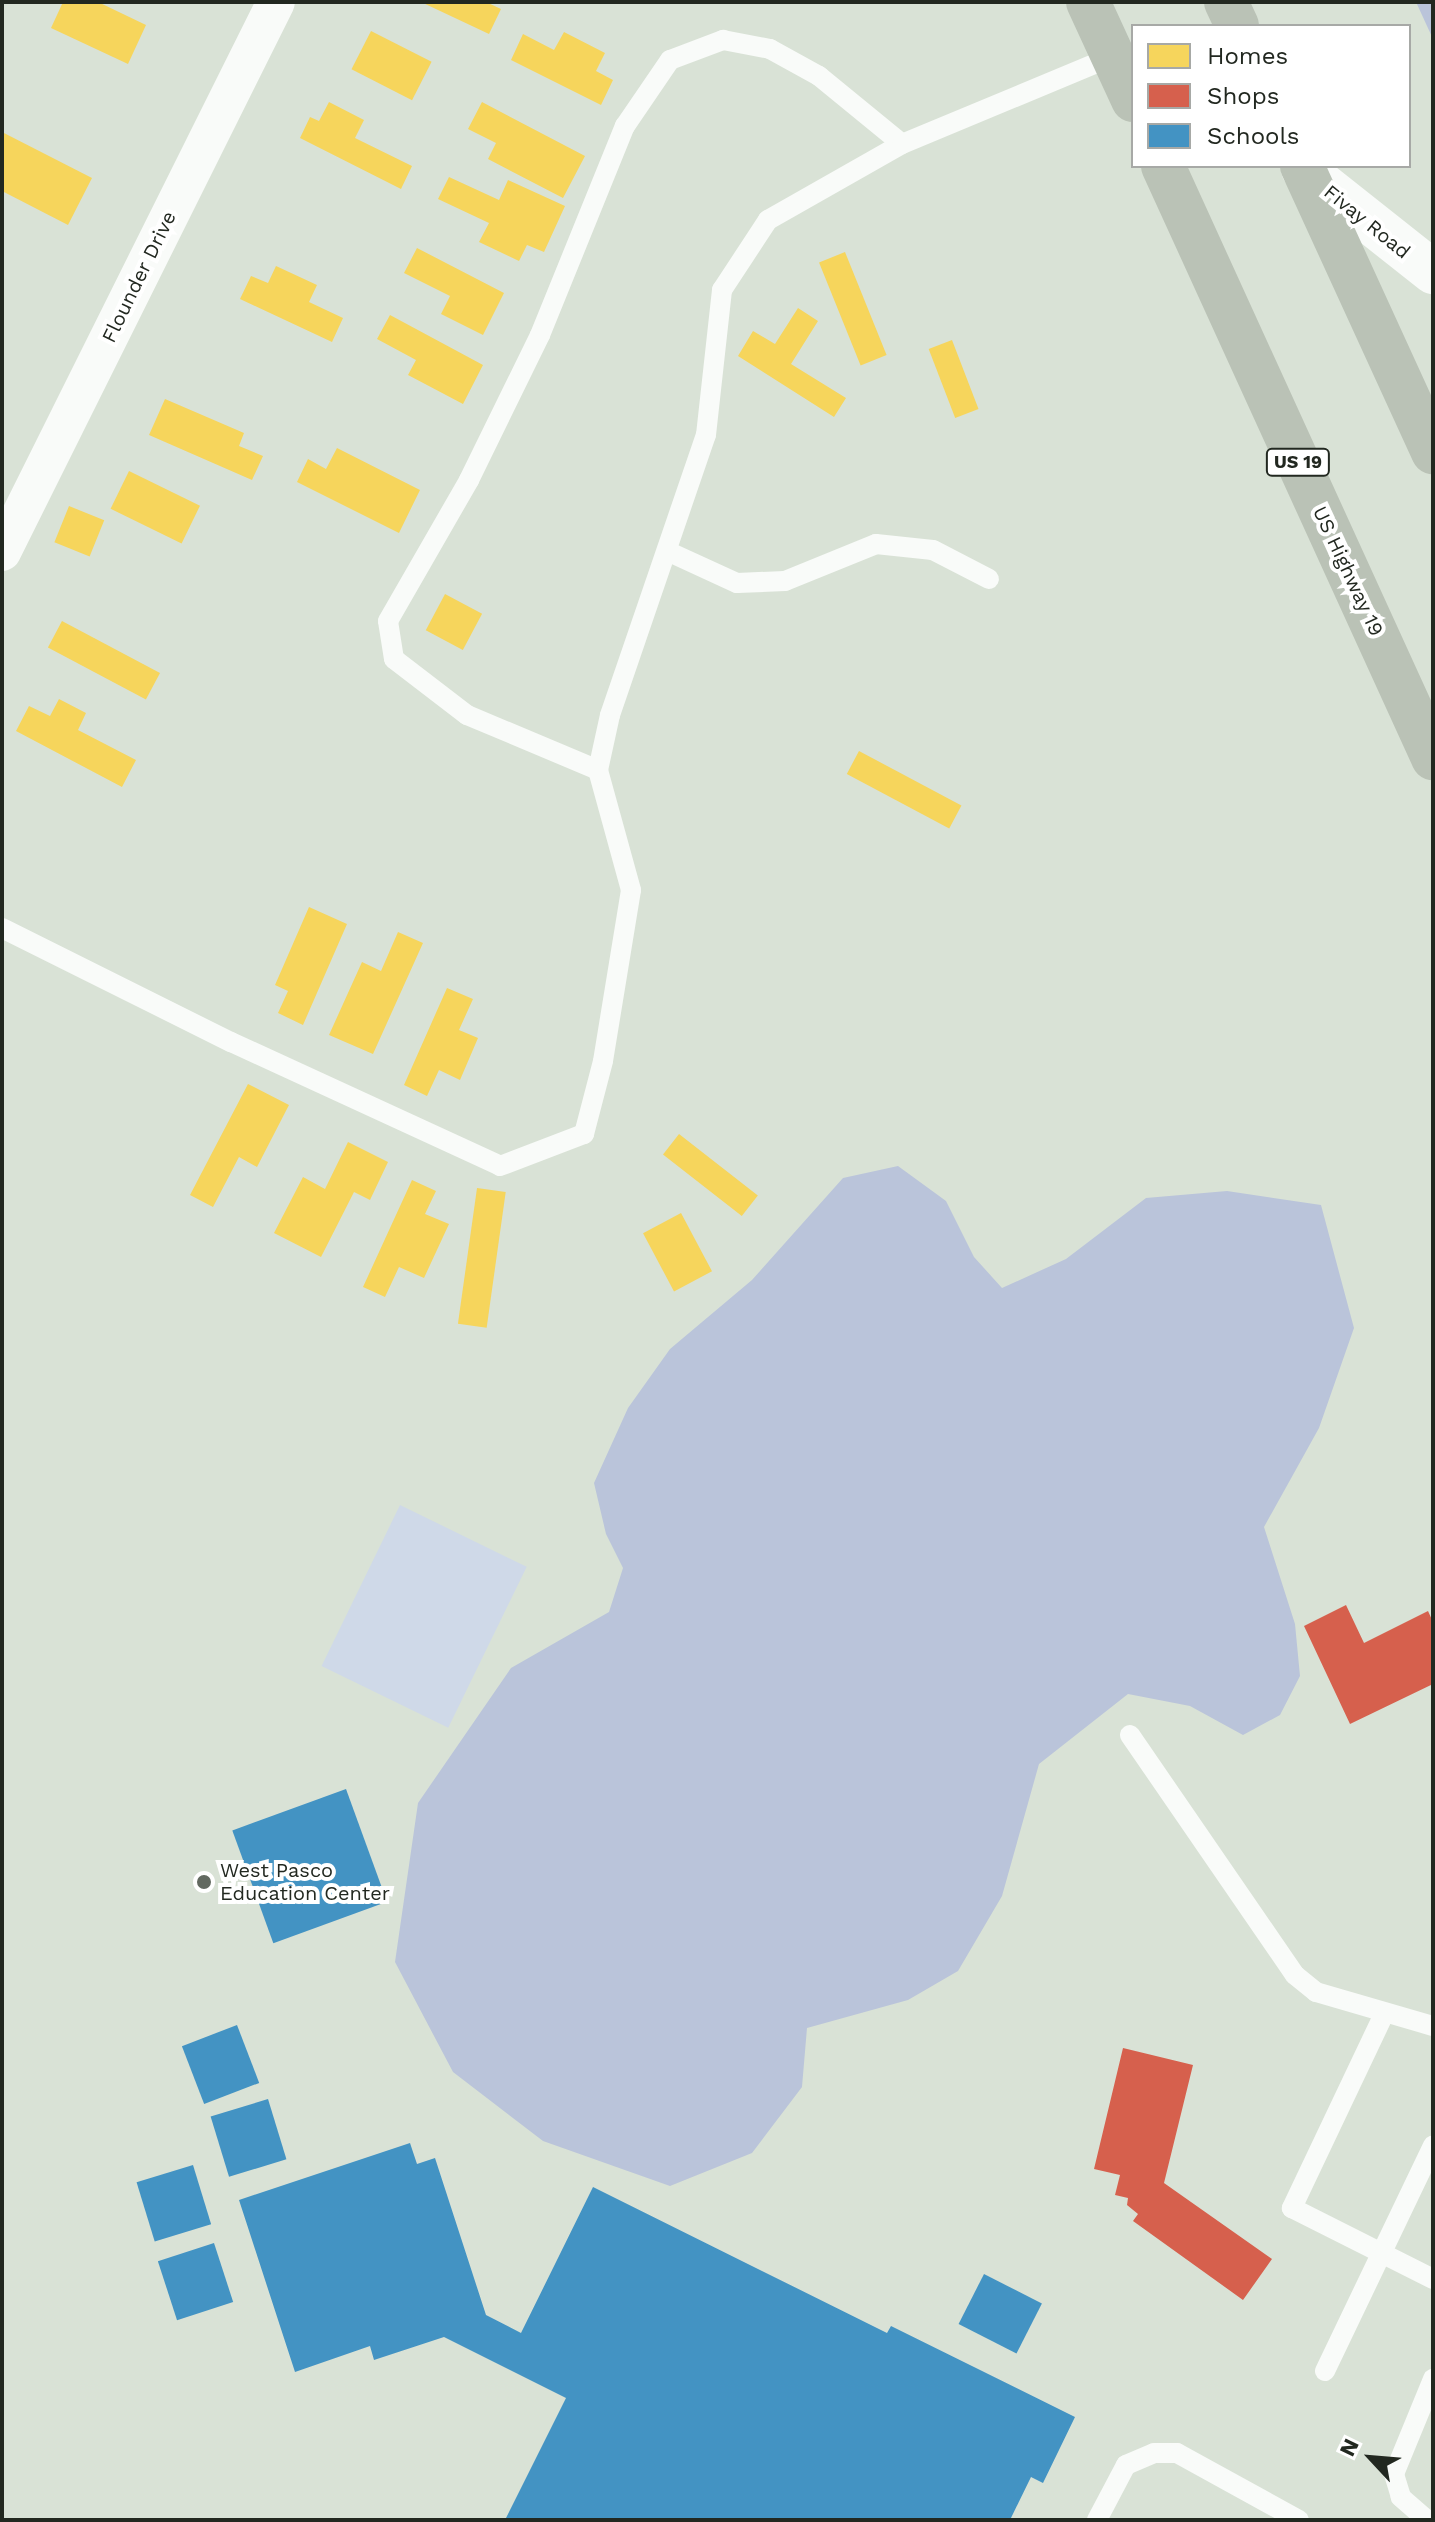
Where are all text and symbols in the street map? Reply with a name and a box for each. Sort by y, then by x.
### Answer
legend [1131,24,1411,168]
text: Homes [1207,42,1288,70]
text: Shops [1207,82,1279,110]
text: Schools [1207,122,1299,150]
street label: Fivay Road [1319,180,1415,264]
street label: Flounder Drive [97,207,181,347]
road number: US 19 [1264,448,1332,476]
street label: US Highway 19 [1307,502,1389,640]
place label: West Pasco Education Center [220,1858,390,1905]
marker: West Pasco Education Center [195,1873,213,1891]
north arrow [1331,2418,1411,2498]
text: N [1334,2434,1364,2460]

